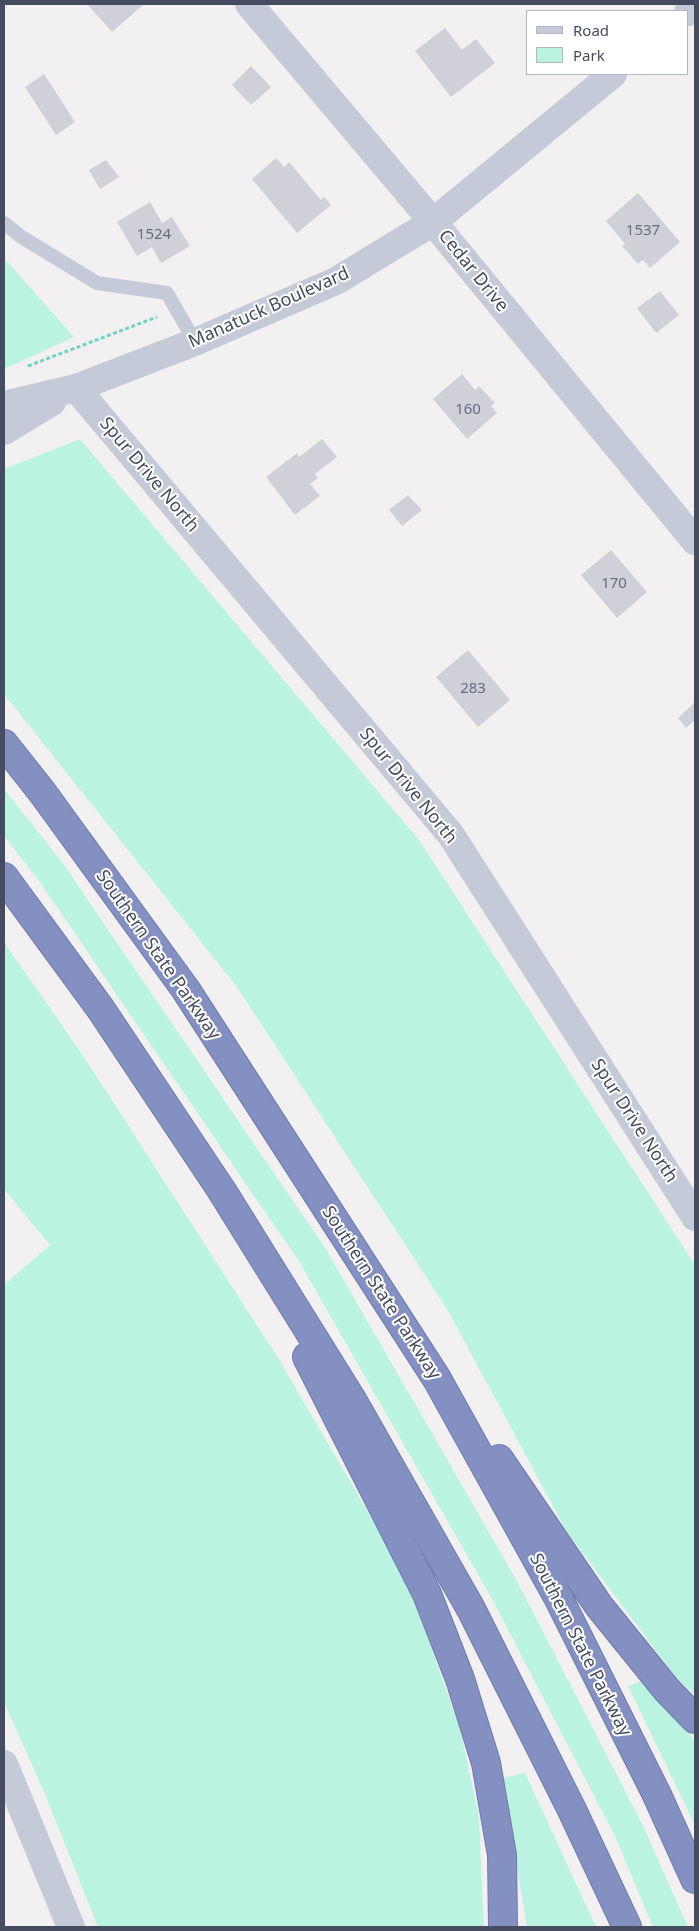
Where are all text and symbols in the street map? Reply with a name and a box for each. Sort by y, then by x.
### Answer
legend [526,10,689,75]
text: Road [573,20,609,40]
text: Park [573,45,605,65]
house number: 1537 [626,222,660,240]
house number: 1524 [137,226,171,244]
street label: Cedar Drive [433,226,513,316]
street label: Manatuck Boulevard [185,263,353,353]
house number: 160 [455,401,481,419]
street label: Spur Drive North [95,413,203,537]
house number: 170 [601,575,627,593]
house number: 283 [460,680,486,698]
street label: Spur Drive North [355,724,461,848]
street label: Southern State Parkway [91,866,225,1044]
street label: Spur Drive North [586,1055,682,1187]
street label: Southern State Parkway [317,1202,445,1384]
street label: Southern State Parkway [524,1550,636,1740]

